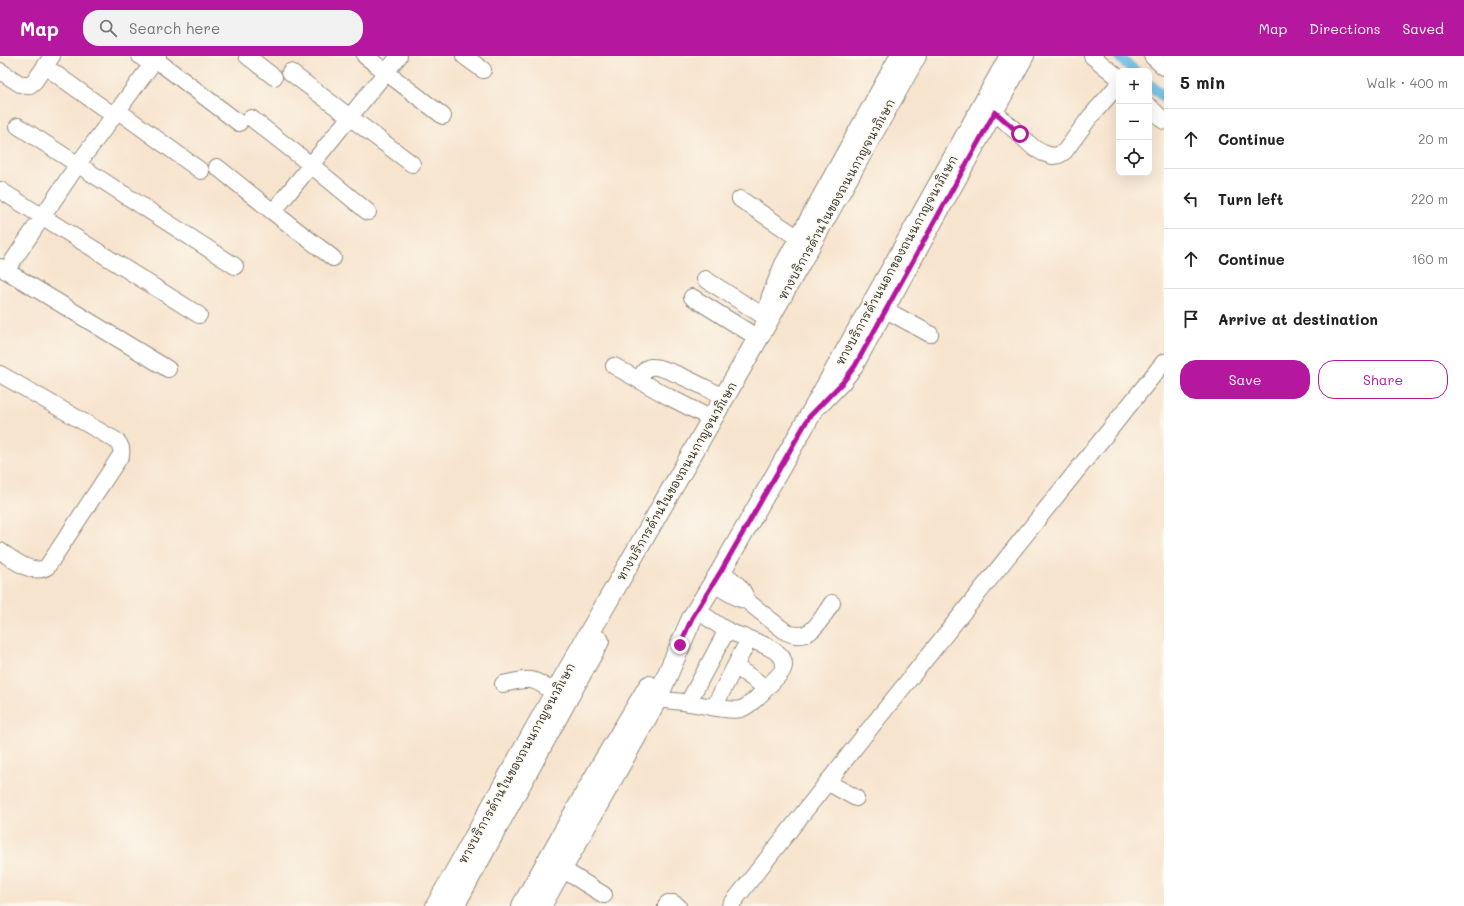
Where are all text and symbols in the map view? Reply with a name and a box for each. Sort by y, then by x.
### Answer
search box [83,10,363,46]
text: Map [20,16,59,41]
icon: search [97,17,119,39]
text: Search here [129,18,220,38]
text: Map [1259,19,1287,38]
text: Directions [1309,19,1380,38]
text: Saved [1402,19,1444,38]
map controls [1116,68,1152,176]
button: + [1116,68,1152,104]
text: 5 min [1180,71,1225,93]
text: Walk · 400 m [1366,74,1448,91]
street label: ทางบริการด้านในของถนนกาญจนาภิเษก [774,96,898,302]
button: − [1116,104,1152,140]
route start [1011,125,1029,143]
icon: ahead [1180,128,1202,150]
text: Continue [1218,129,1285,149]
text: 20 m [1418,130,1448,147]
button: locate [1116,140,1152,176]
street label: ทางบริการด้านนอกของถนนกาญจนาภิเษก [831,152,961,368]
icon: left [1180,188,1202,210]
text: Turn left [1218,189,1283,209]
text: 220 m [1411,190,1448,207]
icon: ahead [1180,248,1202,270]
text: Continue [1218,249,1285,269]
text: 160 m [1412,250,1448,267]
icon: arrive [1180,308,1202,330]
text: Arrive at destination [1218,309,1378,329]
button: Save [1180,360,1310,399]
button: Share [1318,360,1448,399]
street label: ทางบริการด้านในของถนนกาญจนาภิเษก [612,378,740,584]
route end [671,636,689,654]
street label: ทางบริการด้านในของถนนกาญจนาภิเษก [454,660,578,866]

